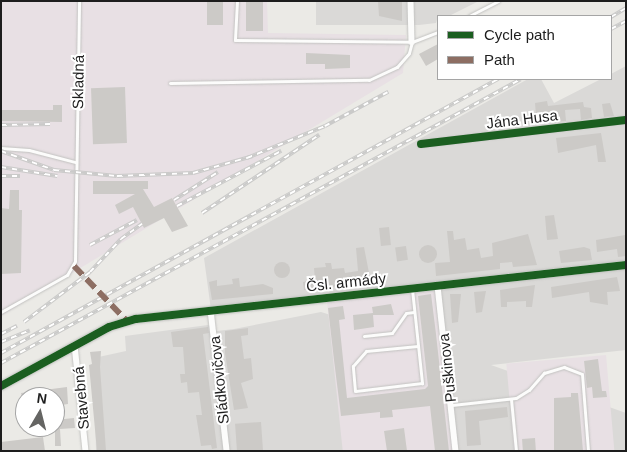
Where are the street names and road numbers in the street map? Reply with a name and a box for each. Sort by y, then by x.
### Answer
street label: Skladná [69,55,87,109]
street label: Jána Husa [485,106,559,132]
street label: Čsl. armády [305,269,387,295]
street label: Puškinova [434,333,460,403]
street label: Sládkovičova [205,335,233,425]
street label: Stavebná [69,366,93,430]

